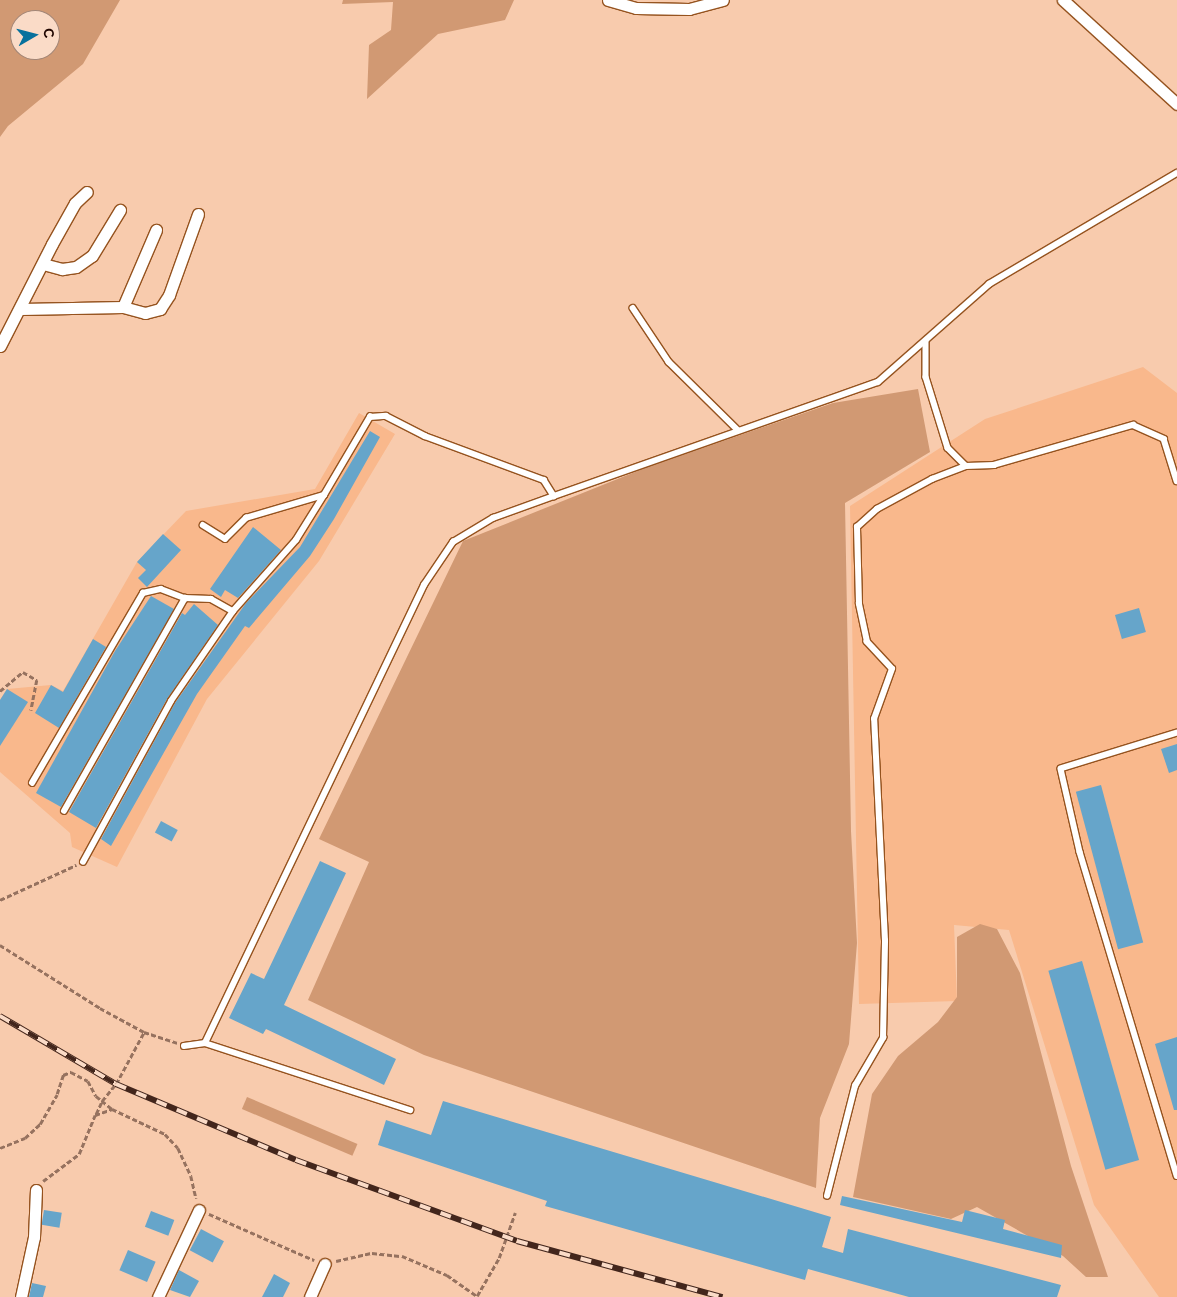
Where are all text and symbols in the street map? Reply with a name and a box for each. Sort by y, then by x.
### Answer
north arrow [10,10,60,60]
text: С [40,27,57,39]

